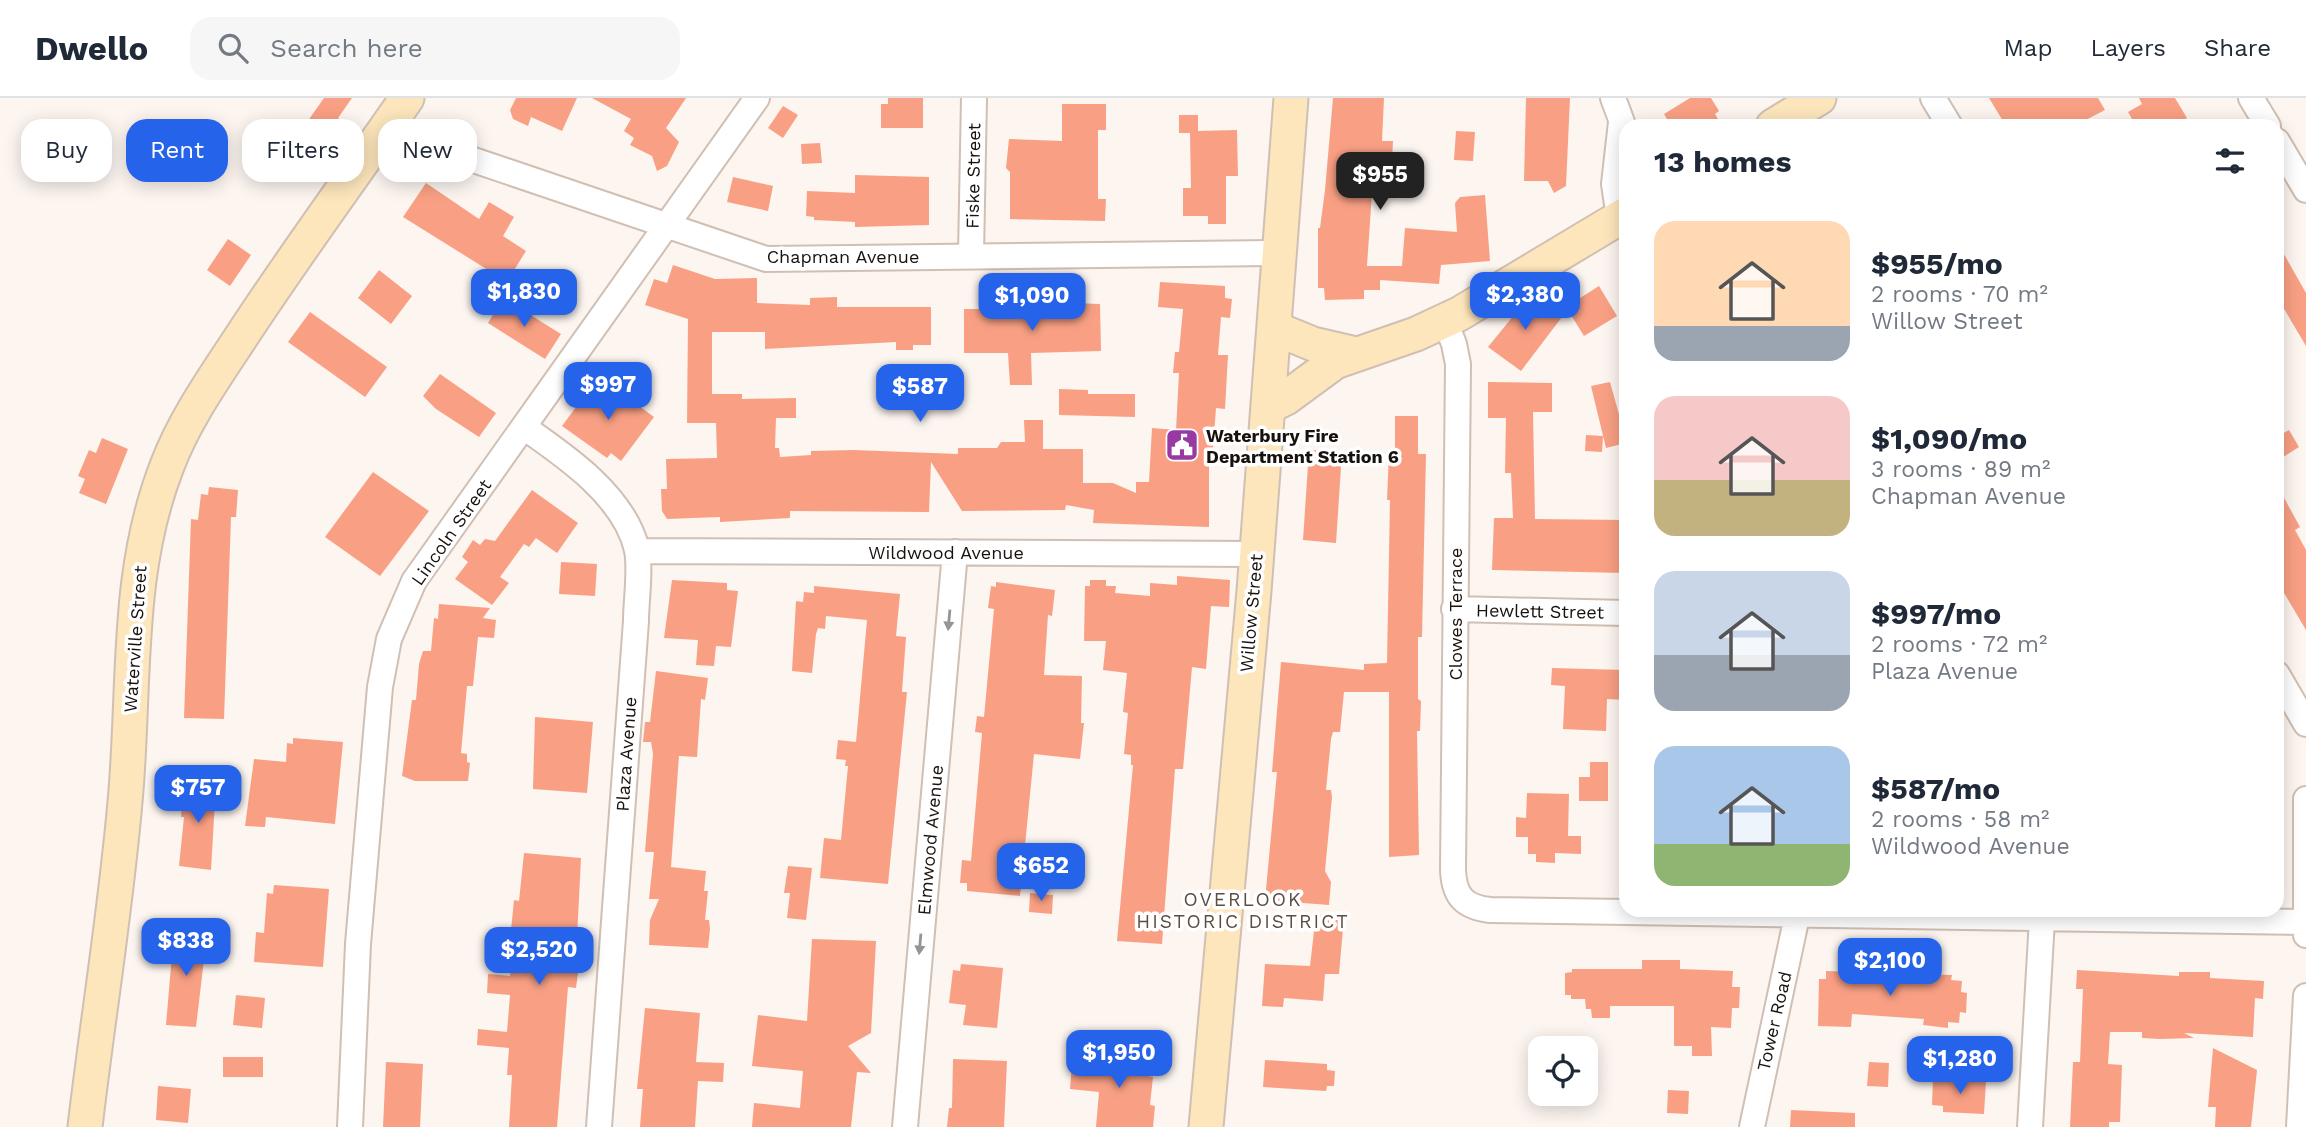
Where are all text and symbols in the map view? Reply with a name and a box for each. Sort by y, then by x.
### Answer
search box [190,17,680,80]
text: Dwello [35,29,148,68]
icon: search [214,29,252,67]
text: Search here [270,33,423,63]
text: Map [2004,34,2052,62]
text: Layers [2090,34,2166,62]
text: Share [2204,34,2271,62]
chip: Buy [21,119,112,182]
chip: Rent [126,119,228,182]
chip: Filters [242,119,364,182]
chip: New [378,119,477,182]
street label: Fiske Street [962,122,984,229]
icon: filters [2211,142,2249,180]
text: 13 homes [1654,144,1791,179]
pin: $955 [1339,152,1421,212]
text: $955 [1352,161,1408,188]
street label: Chapman Avenue [767,246,919,267]
text: $955/mo [1871,246,2003,281]
icon: home [1710,249,1794,333]
pin: $1,830 [467,270,581,329]
pin: $2,380 [1468,272,1582,332]
pin: $1,090 [975,274,1089,333]
text: $1,830 [487,278,561,305]
text: $2,380 [1486,281,1564,308]
text: 2 rooms · 70 m² [1871,281,2048,308]
text: $1,090 [995,282,1069,309]
text: Willow Street [1871,308,2023,335]
pin: $997 [567,362,649,422]
pin: $587 [879,364,961,424]
text: $997 [580,371,636,398]
text: $587 [892,373,948,400]
text: $1,090/mo [1871,421,2027,456]
icon: home [1710,424,1794,508]
place label: Waterbury Fire Department Station 6 [1206,425,1399,467]
public building icon: Waterbury Fire Department Station 6 [1163,426,1201,464]
text: 3 rooms · 89 m² [1871,456,2050,483]
street label: Lincoln Street [407,475,496,589]
text: Chapman Avenue [1871,483,2066,510]
street label: Wildwood Avenue [868,542,1024,563]
street label: Clowes Terrace [1445,547,1466,681]
street label: Willow Street [1235,553,1267,673]
street label: Waterville Street [119,564,151,713]
text: $997/mo [1871,596,2001,631]
street label: Hewlett Street [1476,599,1605,623]
icon: home [1710,599,1794,683]
one-way arrow [943,609,954,631]
text: 2 rooms · 72 m² [1871,631,2047,658]
text: Plaza Avenue [1871,658,2018,685]
street label: Plaza Avenue [612,696,640,812]
street label: Elmwood Avenue [913,764,947,916]
pin: $757 [157,766,239,825]
text: $587/mo [1871,771,2000,806]
text: $757 [170,774,226,801]
icon: home [1710,774,1794,858]
text: 2 rooms · 58 m² [1871,806,2050,833]
text: Wildwood Avenue [1871,833,2070,860]
pin: $652 [1000,844,1082,903]
text: $652 [1013,852,1069,879]
district label: OVERLOOK HISTORIC DISTRICT [1136,888,1350,933]
pin: $838 [145,918,227,978]
text: $838 [157,927,215,954]
pin: $2,520 [482,928,596,987]
one-way arrow [914,934,925,956]
text: $2,520 [500,936,578,963]
pin: $2,100 [1833,939,1947,998]
text: $2,100 [1854,947,1926,974]
street label: Tower Road [1752,969,1796,1073]
pin: $1,950 [1062,1030,1176,1090]
map controls [1528,1036,1598,1106]
button: locate [1528,1036,1598,1106]
pin: $1,280 [1903,1037,2017,1096]
text: $1,950 [1082,1039,1156,1066]
text: $1,280 [1923,1045,1997,1072]

